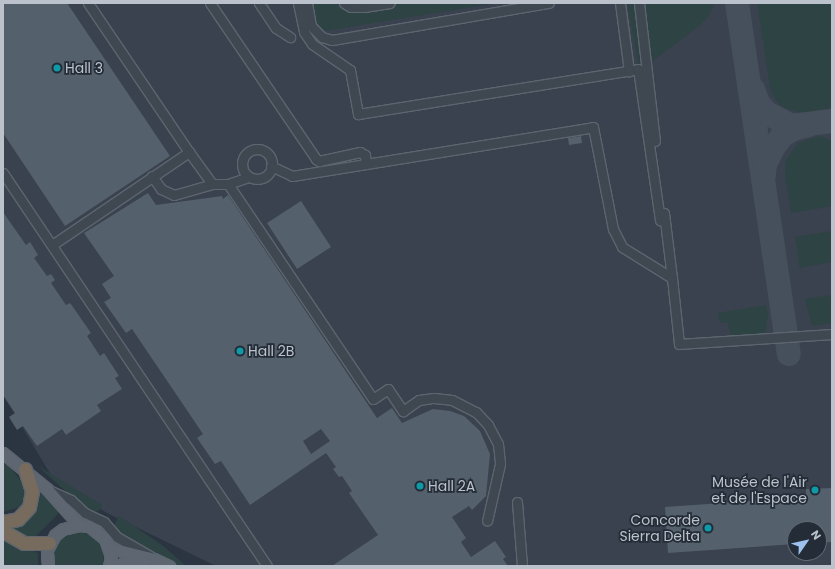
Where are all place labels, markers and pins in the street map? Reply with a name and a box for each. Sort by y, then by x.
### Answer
place label: Hall 3 [65,60,103,76]
marker: Hall 3 [52,63,62,73]
place label: Hall 2B [248,343,294,359]
marker: Hall 2B [235,346,245,356]
place label: Musée de l'Air et de l'Espace [711,474,807,506]
place label: Hall 2A [428,478,475,494]
marker: Hall 2A [415,481,425,491]
marker: Musée de l'Air et de l'Espace [810,485,820,495]
place label: Concorde Sierra Delta [619,512,700,544]
marker: Concorde Sierra Delta [703,523,713,533]

